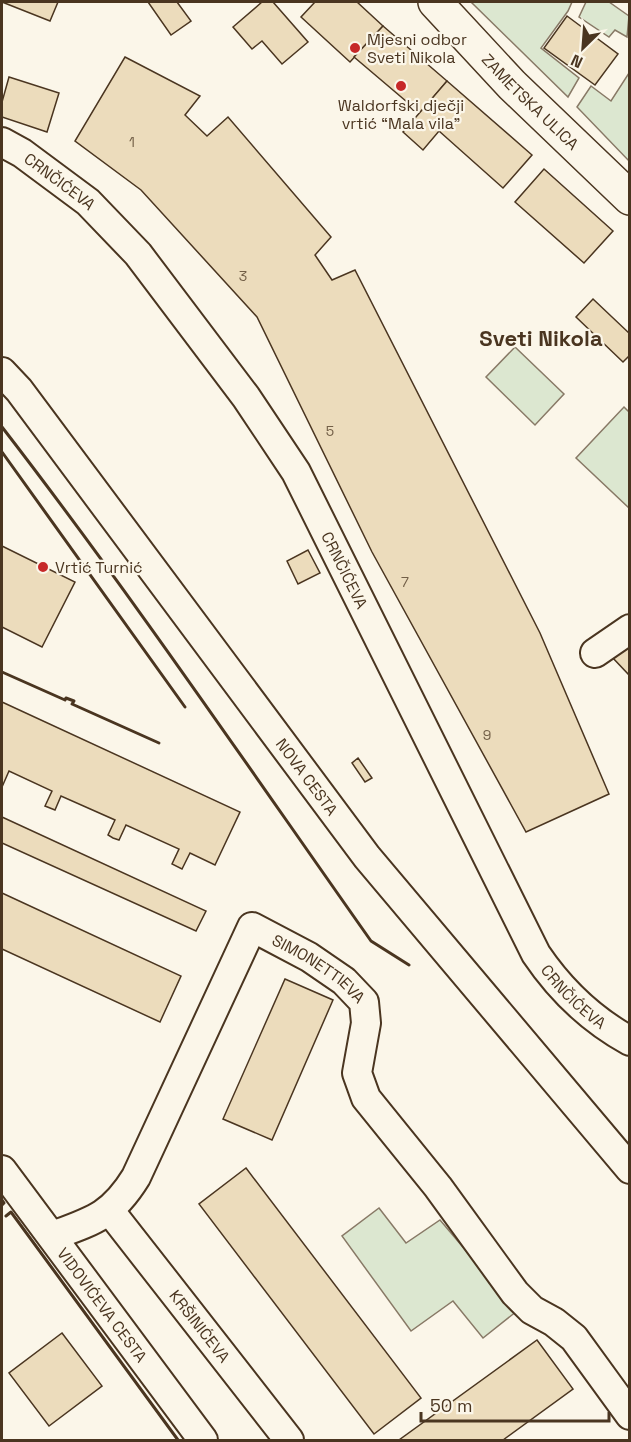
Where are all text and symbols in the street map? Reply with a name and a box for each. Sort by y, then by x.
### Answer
north arrow [553,18,613,78]
place label: Mjesni odbor Sveti Nikola [367,29,467,68]
marker: Mjesni odbor Sveti Nikola [348,41,362,55]
street label: ZAMETSKA ULICA [477,49,584,154]
text: N [568,49,586,73]
marker: Waldorfski dječji vrtić “Mala vila” [394,79,408,93]
place label: Waldorfski dječji vrtić “Mala vila” [338,95,464,134]
house number: 1 [129,133,135,151]
street label: CRNČIĆEVA [20,148,100,214]
house number: 3 [239,267,247,285]
district label: Sveti Nikola [479,324,603,352]
house number: 5 [326,422,334,440]
street label: CRNČIĆEVA [317,528,373,612]
place label: Vrtić Turnić [55,557,143,578]
marker: Vrtić Turnić [36,560,50,574]
house number: 7 [401,573,409,591]
house number: 9 [483,726,491,744]
street label: NOVA CESTA [272,734,343,819]
street label: SIMONETTIEVA [269,929,370,1007]
street label: CRNČIĆEVA [536,960,610,1033]
street label: VIDOVIĆEVA CESTA [53,1243,152,1366]
street label: KRŠINIĆEVA [165,1285,235,1367]
scale bar [421,1385,608,1423]
text: 50 m [430,1394,472,1417]

